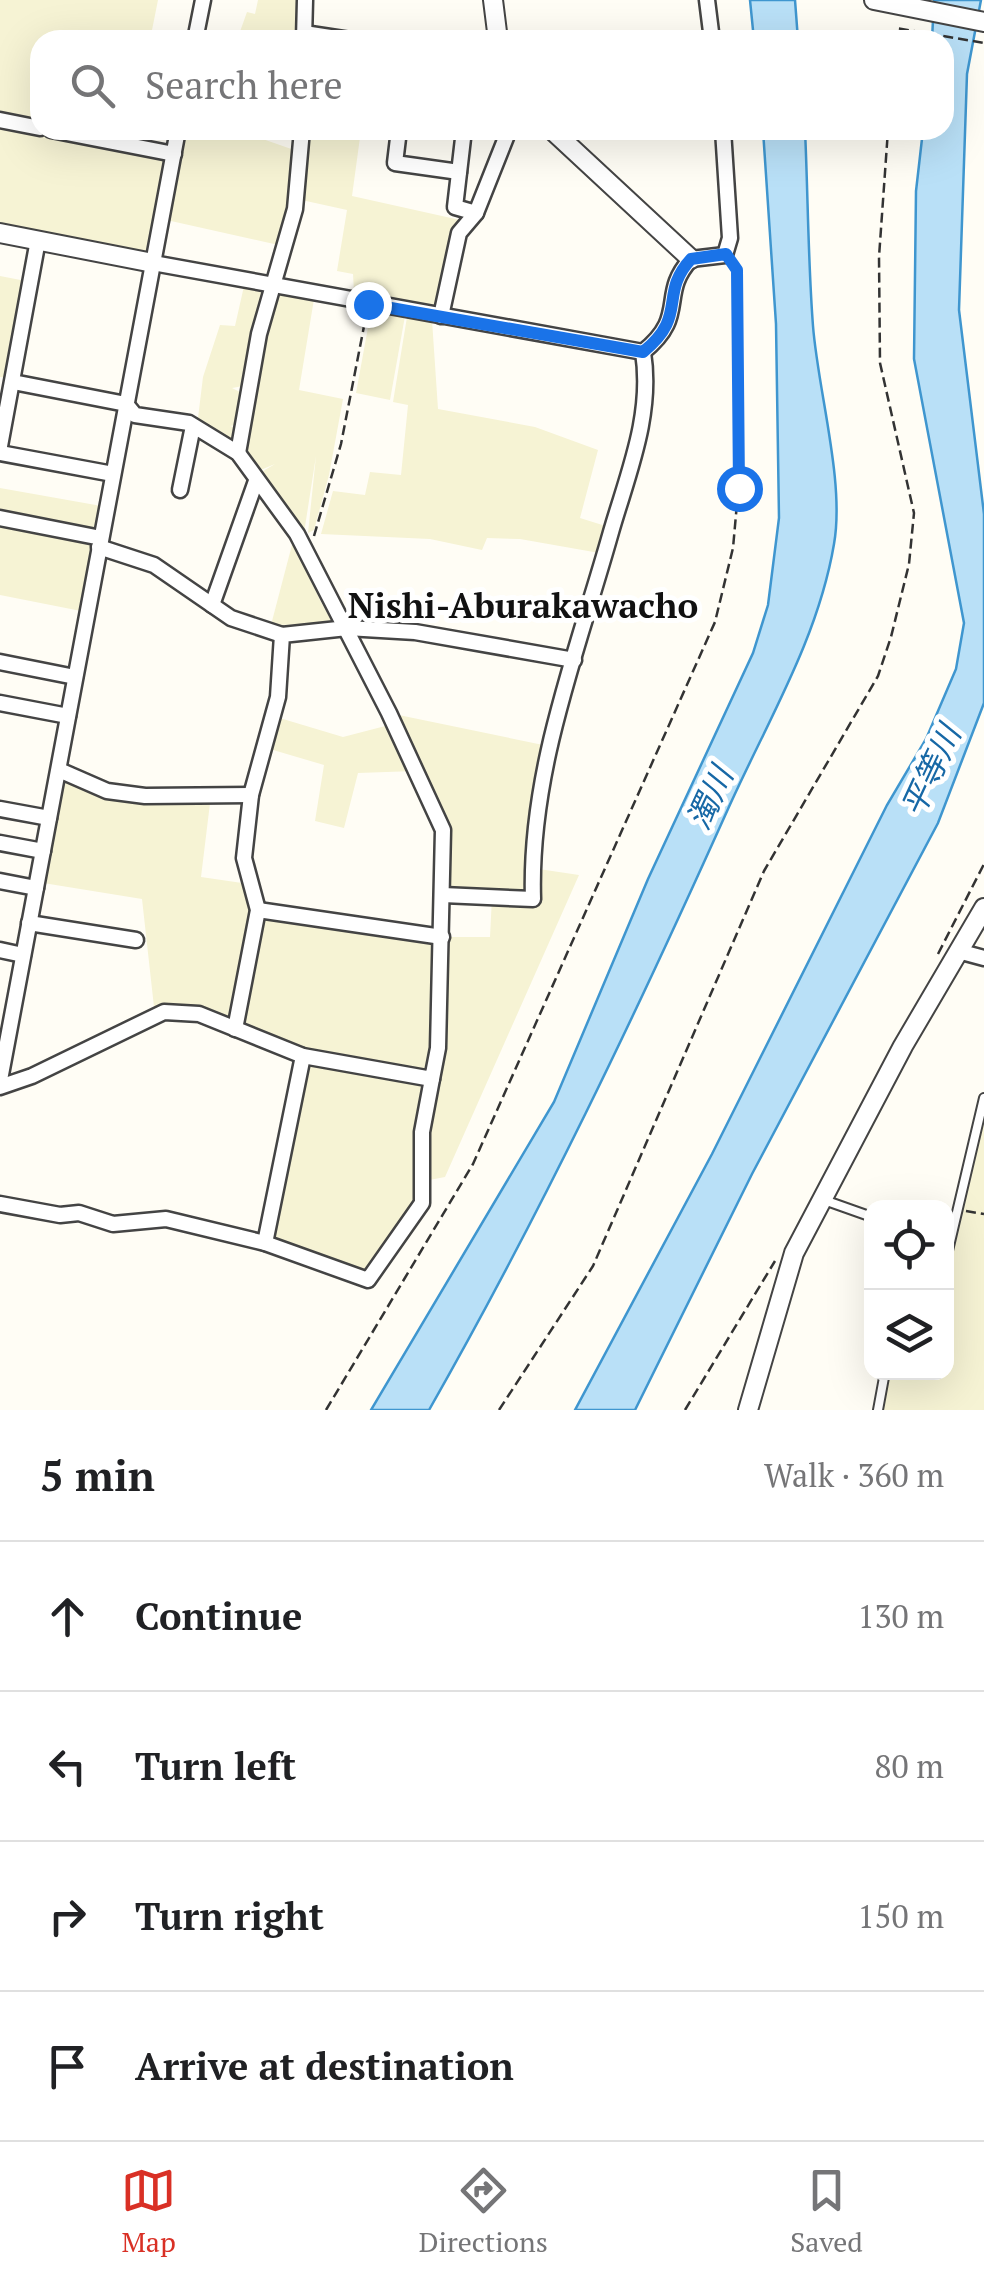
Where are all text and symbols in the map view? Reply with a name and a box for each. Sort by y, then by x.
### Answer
search box [30,30,954,140]
icon: search [65,58,120,113]
text: Search here [145,60,343,110]
route end [346,282,392,328]
route start [717,466,763,512]
district label: Nishi-Aburakawacho [348,582,698,628]
water label: 平等川 [891,715,971,823]
water label: 濁川 [677,757,743,835]
map controls [864,1200,954,1380]
button: locate [864,1200,954,1290]
button: layers [864,1290,954,1380]
text: 5 min [40,1447,155,1503]
text: Walk · 360 m [764,1454,944,1496]
icon: ahead [40,1589,95,1644]
text: Continue [135,1591,302,1641]
text: 130 m [857,1595,944,1637]
icon: left [40,1739,95,1794]
text: Turn left [135,1741,296,1791]
text: 80 m [874,1745,944,1787]
icon: right [40,1889,95,1944]
text: Turn right [135,1891,324,1941]
text: 150 m [857,1895,944,1937]
icon: arrive [40,2039,95,2094]
text: Arrive at destination [135,2041,514,2091]
tab: Map [121,2163,176,2260]
tab: Directions [419,2163,548,2260]
tab: Saved [790,2163,863,2260]

